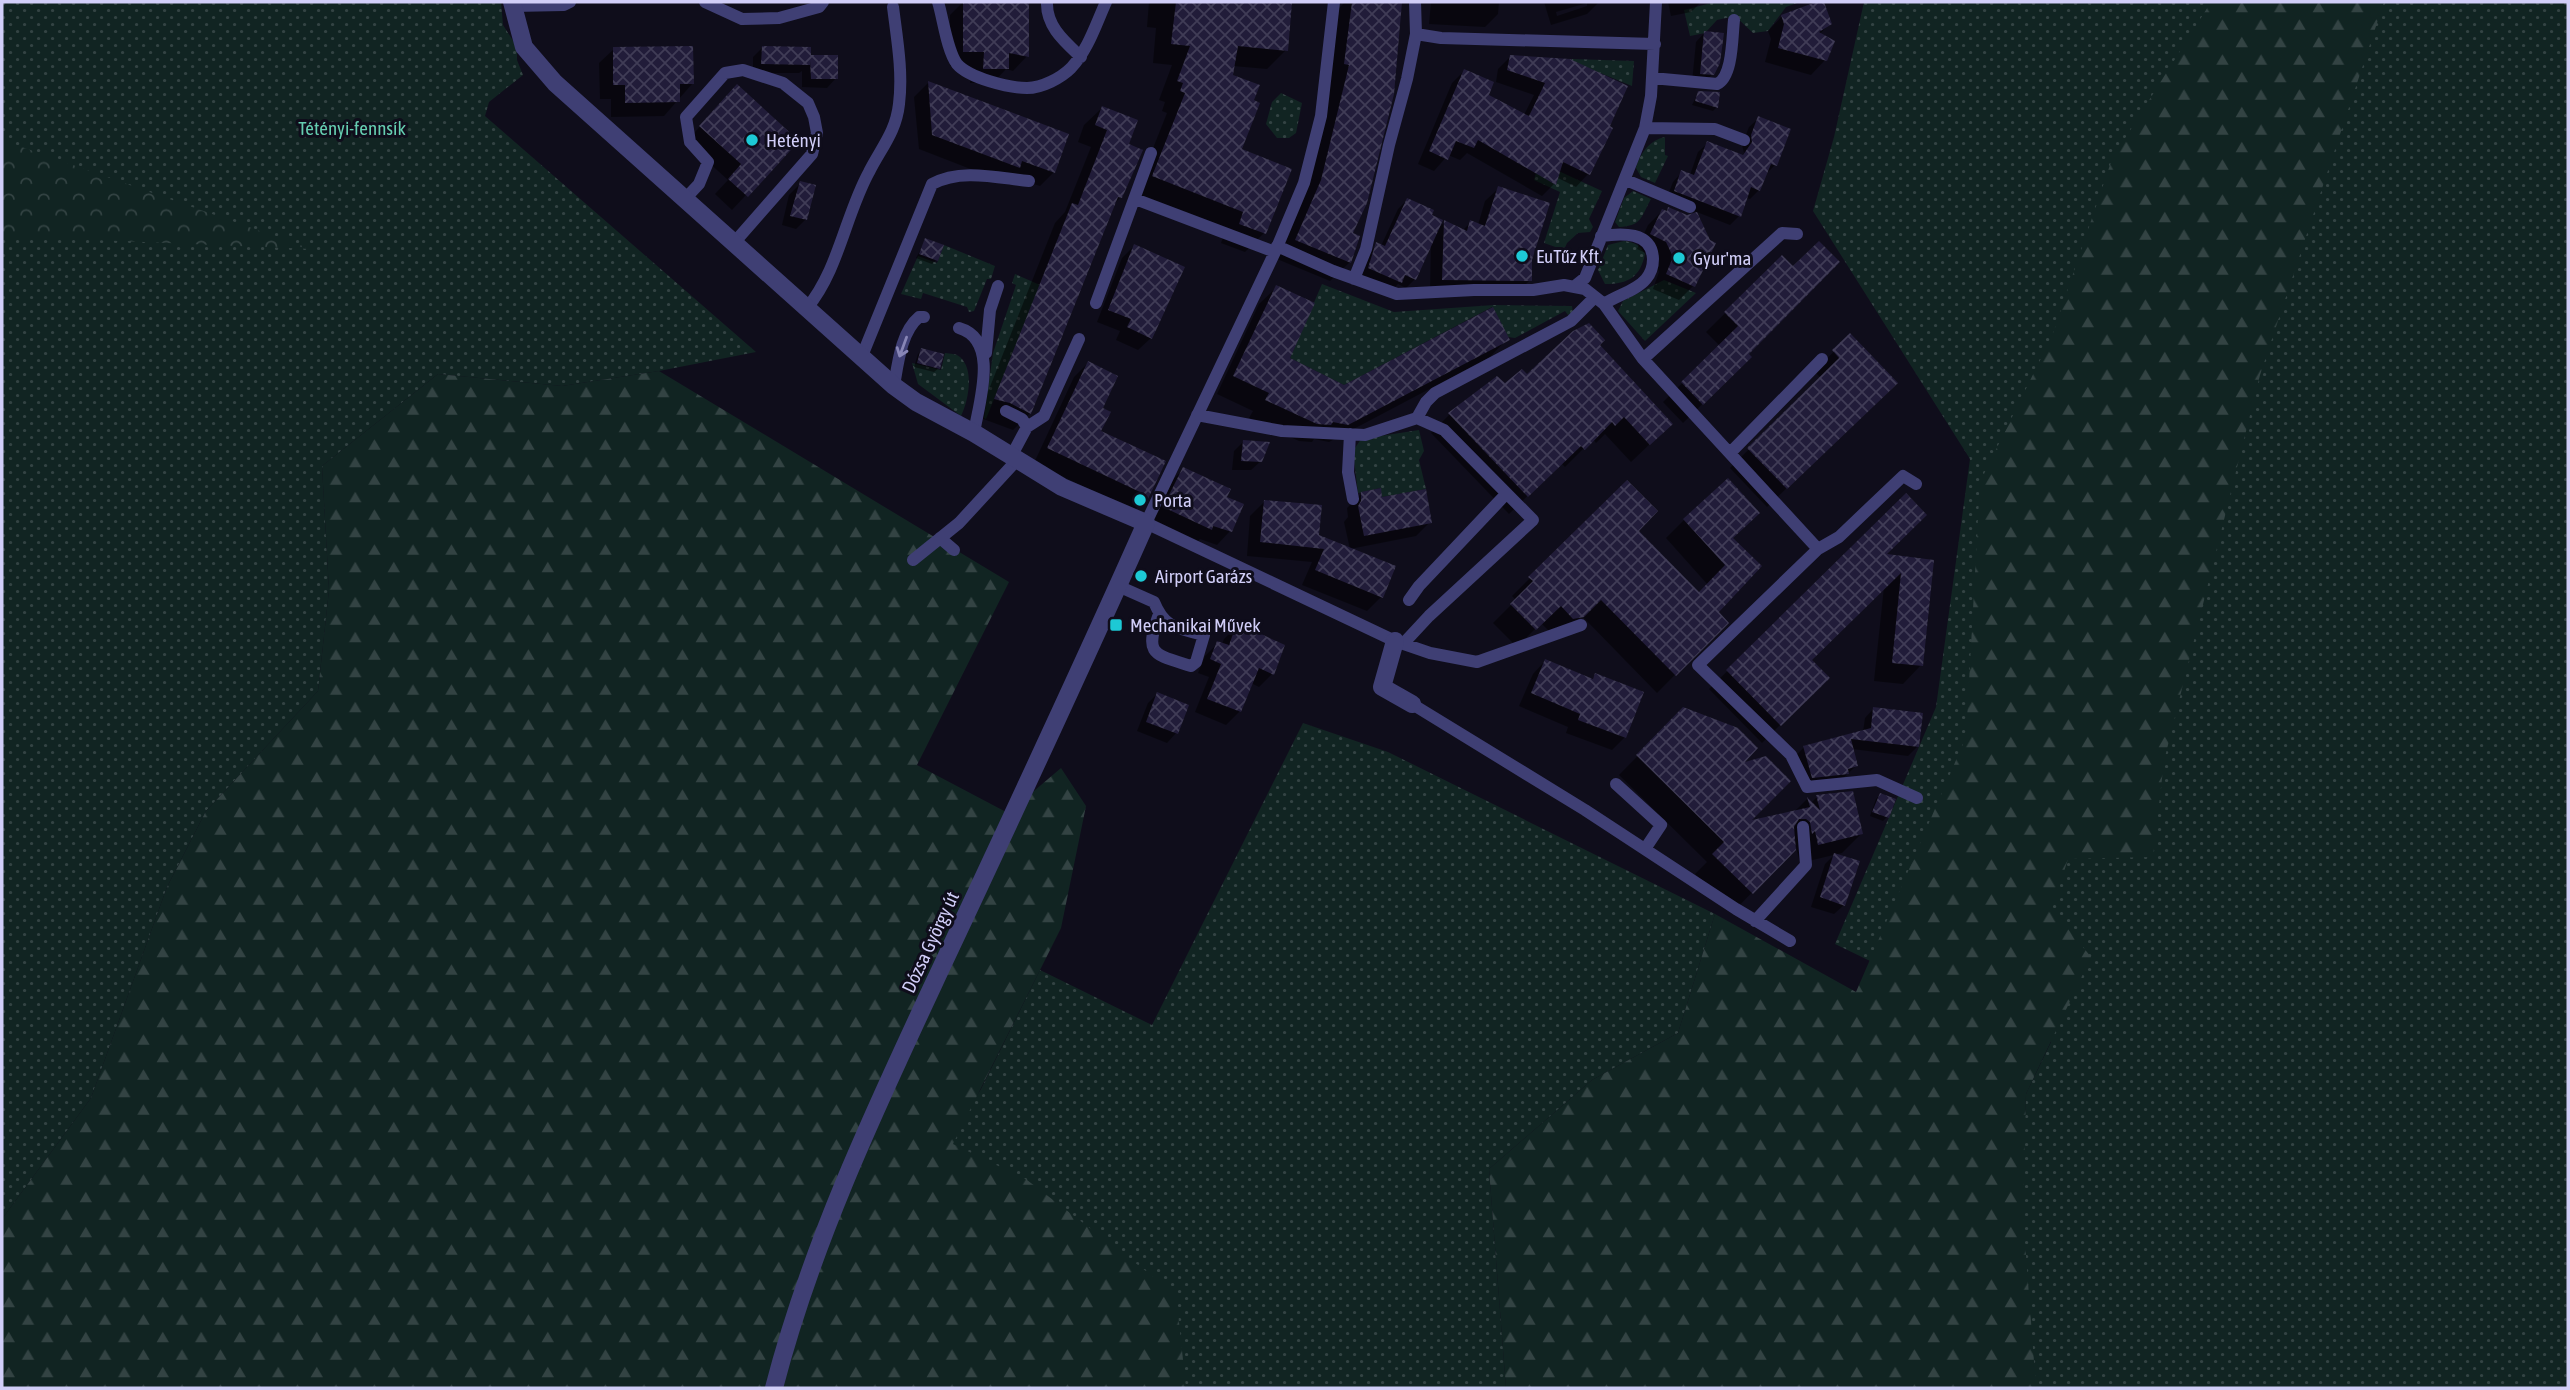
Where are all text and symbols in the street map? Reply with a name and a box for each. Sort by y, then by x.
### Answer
park label: Tétényi-fennsík [298,117,406,139]
place label: Hetényi [766,129,821,151]
marker: Hetényi [744,132,760,148]
place label: EuTűz Kft. [1536,245,1603,267]
place label: Gyur'ma [1693,247,1751,269]
marker: EuTűz Kft. [1514,248,1530,264]
marker: Gyur'ma [1671,250,1687,266]
one-way arrow [896,335,908,357]
place label: Porta [1154,489,1192,511]
marker: Porta [1132,492,1148,508]
place label: Airport Garázs [1155,565,1253,587]
marker: Airport Garázs [1133,568,1149,584]
place label: Mechanikai Művek [1130,614,1261,636]
marker: Mechanikai Művek [1108,617,1124,633]
street label: Dózsa György út [897,888,963,996]

